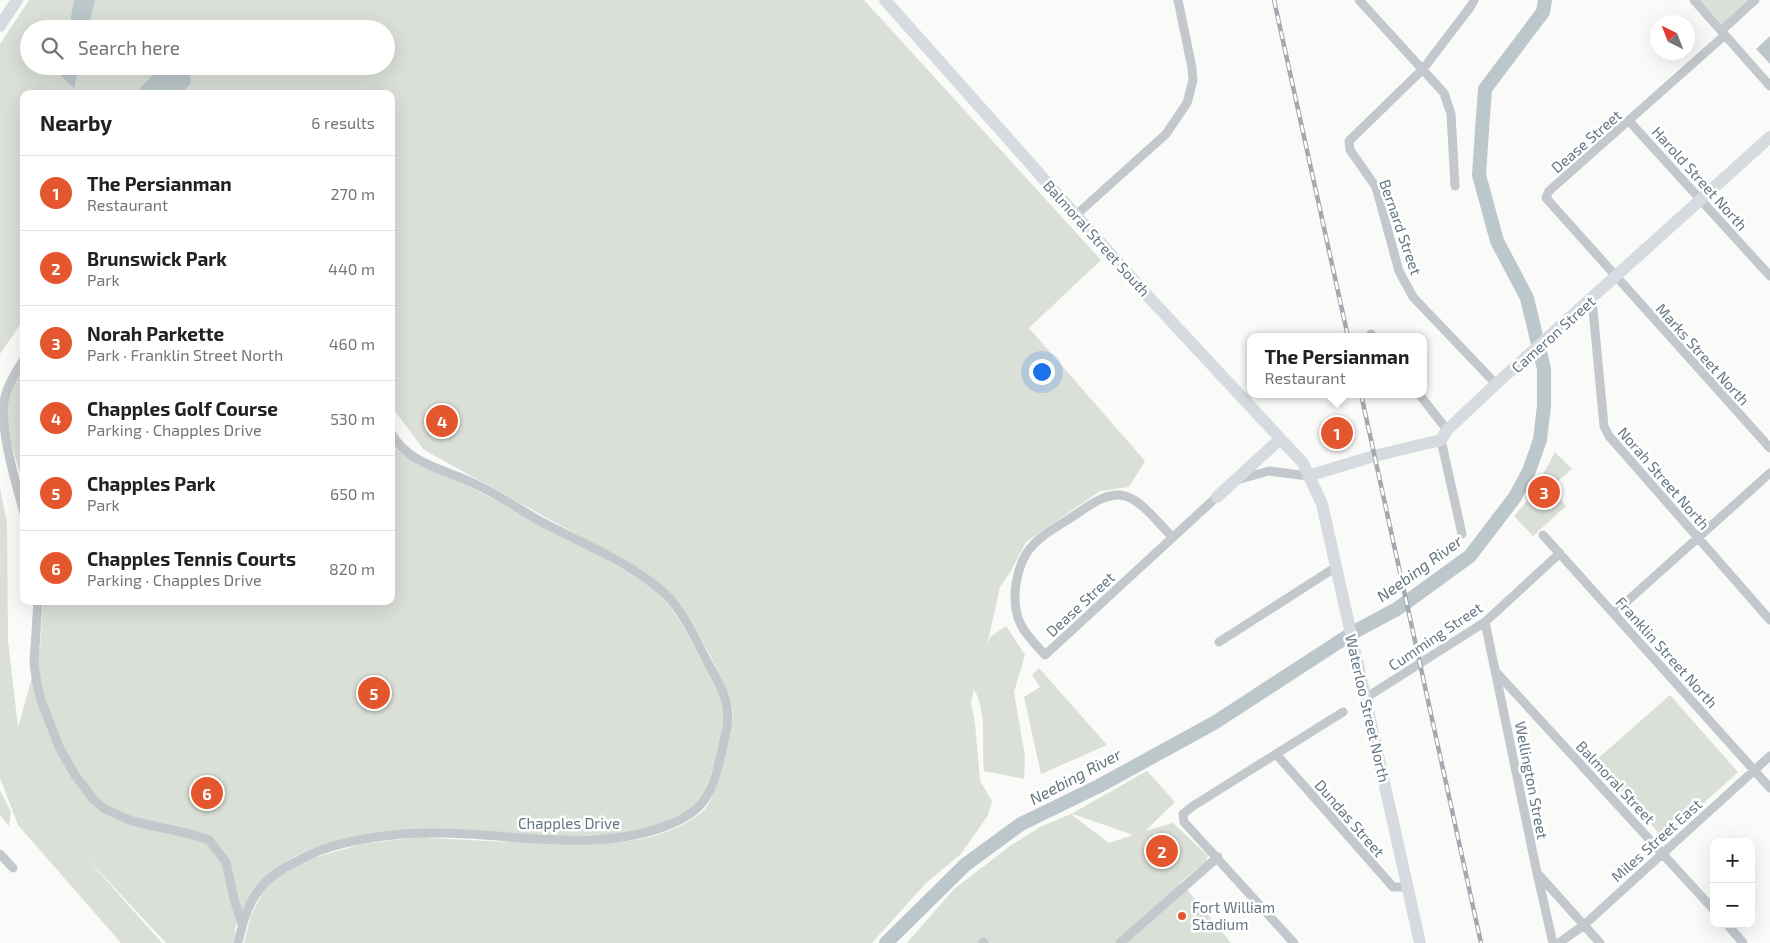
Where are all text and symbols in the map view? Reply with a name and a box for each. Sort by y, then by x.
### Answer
north arrow [1650,15,1695,60]
search box [20,20,395,75]
icon: search [38,34,66,62]
text: Search here [78,36,180,59]
street label: Dease Street [1547,106,1625,176]
text: Nearby [40,110,112,135]
text: 6 results [311,113,375,132]
street label: Harold Street North [1649,122,1751,234]
text: The Persianman [87,172,232,195]
street label: Balmoral Street South [1040,176,1154,300]
street label: Bernard Street [1376,177,1426,277]
text: 1 [53,184,59,203]
text: 270 m [331,184,375,203]
text: Restaurant [87,195,168,214]
text: Brunswick Park [87,247,227,270]
text: 2 [51,259,61,278]
text: 440 m [328,259,375,278]
text: Park [87,270,120,289]
street label: Cameron Street [1508,292,1599,376]
street label: Marks Street North [1653,299,1753,409]
text: Norah Parkette [87,322,224,345]
popup [1247,333,1427,398]
text: 3 [51,334,61,353]
text: 460 m [329,334,375,353]
text: Park · Franklin Street North [87,345,283,364]
text: The Persianman [1265,345,1409,368]
your location [1029,359,1055,385]
text: Restaurant [1265,368,1346,387]
text: Chapples Golf Course [87,397,278,420]
pin: 4 [426,402,458,440]
text: 4 [51,409,61,428]
text: 530 m [330,409,375,428]
pin: 1 [1321,414,1353,452]
text: Parking · Chapples Drive [87,420,262,439]
street label: Norah Street North [1615,423,1713,533]
text: Chapples Park [87,472,216,495]
pin: 3 [1528,473,1560,511]
text: 5 [52,484,60,503]
text: 650 m [330,484,375,503]
text: Park [87,495,120,514]
water label: Neebing River [1373,530,1466,605]
text: Chapples Tennis Courts [87,547,296,570]
text: 6 [51,559,61,578]
text: 820 m [329,559,375,578]
street label: Dease Street [1042,568,1118,640]
text: Parking · Chapples Drive [87,570,262,589]
street label: Franklin Street North [1612,593,1722,711]
street label: Cumming Street [1385,598,1486,674]
street label: Waterloo Street North [1342,632,1394,784]
pin: 5 [358,674,390,712]
street label: Wellington Street [1512,720,1552,841]
street label: Balmoral Street [1573,737,1659,827]
water label: Neebing River [1026,744,1125,808]
pin: 6 [191,774,223,812]
street label: Dundas Street [1311,776,1389,861]
street label: Miles Street East [1607,795,1705,885]
street label: Chapples Drive [518,814,620,832]
pin: 2 [1146,832,1178,870]
map controls [1710,838,1755,928]
button: + [1710,838,1755,883]
button: − [1710,883,1755,928]
place label: Fort William Stadium [1192,898,1275,933]
marker: Fort William Stadium [1176,910,1188,922]

